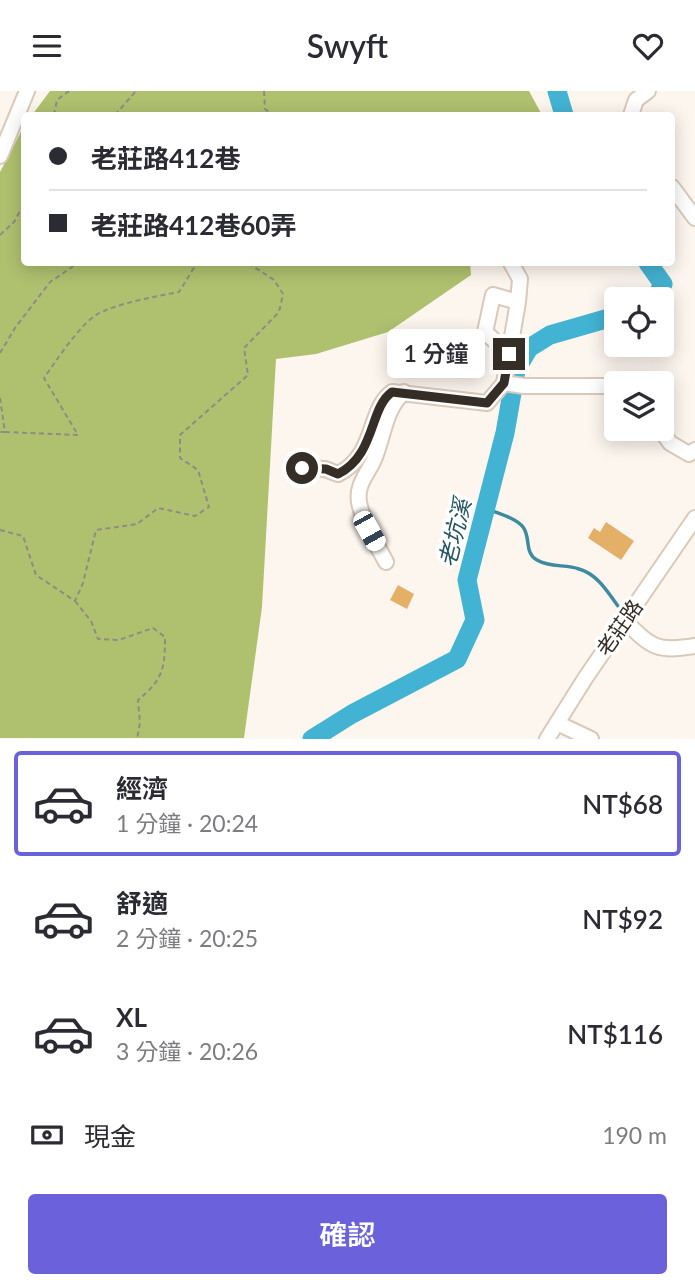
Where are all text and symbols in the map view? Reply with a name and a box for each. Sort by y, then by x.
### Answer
text: Swyft [307,26,388,65]
icon: menu [28,27,66,65]
icon: heart [629,27,667,65]
text: 老莊路412巷 [91,142,240,174]
text: 老莊路412巷60弄 [91,209,296,241]
map controls [604,287,674,441]
button: locate [604,287,674,357]
callout: 1 分鐘 [386,329,484,379]
route end [493,338,525,370]
text: 1 分鐘 [403,339,469,367]
button: layers [604,371,674,441]
route start [286,452,318,484]
water label: 老坑溪 [432,493,477,570]
car [350,508,389,554]
street label: 老莊路 [590,594,647,660]
icon: car [32,772,95,835]
text: 經濟 [116,772,168,804]
text: NT$68 [582,788,663,820]
text: 1 分鐘 · 20:24 [116,809,258,837]
icon: car [32,887,95,950]
text: 舒適 [116,887,168,919]
text: NT$92 [582,903,663,935]
text: 2 分鐘 · 20:25 [116,924,258,952]
text: XL [116,1001,147,1033]
icon: car [32,1002,95,1065]
text: NT$116 [567,1018,663,1050]
text: 3 分鐘 · 20:26 [116,1037,258,1065]
icon: cash [28,1116,66,1154]
text: 現金 [84,1120,136,1152]
text: 190 m [602,1121,667,1149]
button: 確認 [28,1194,667,1274]

